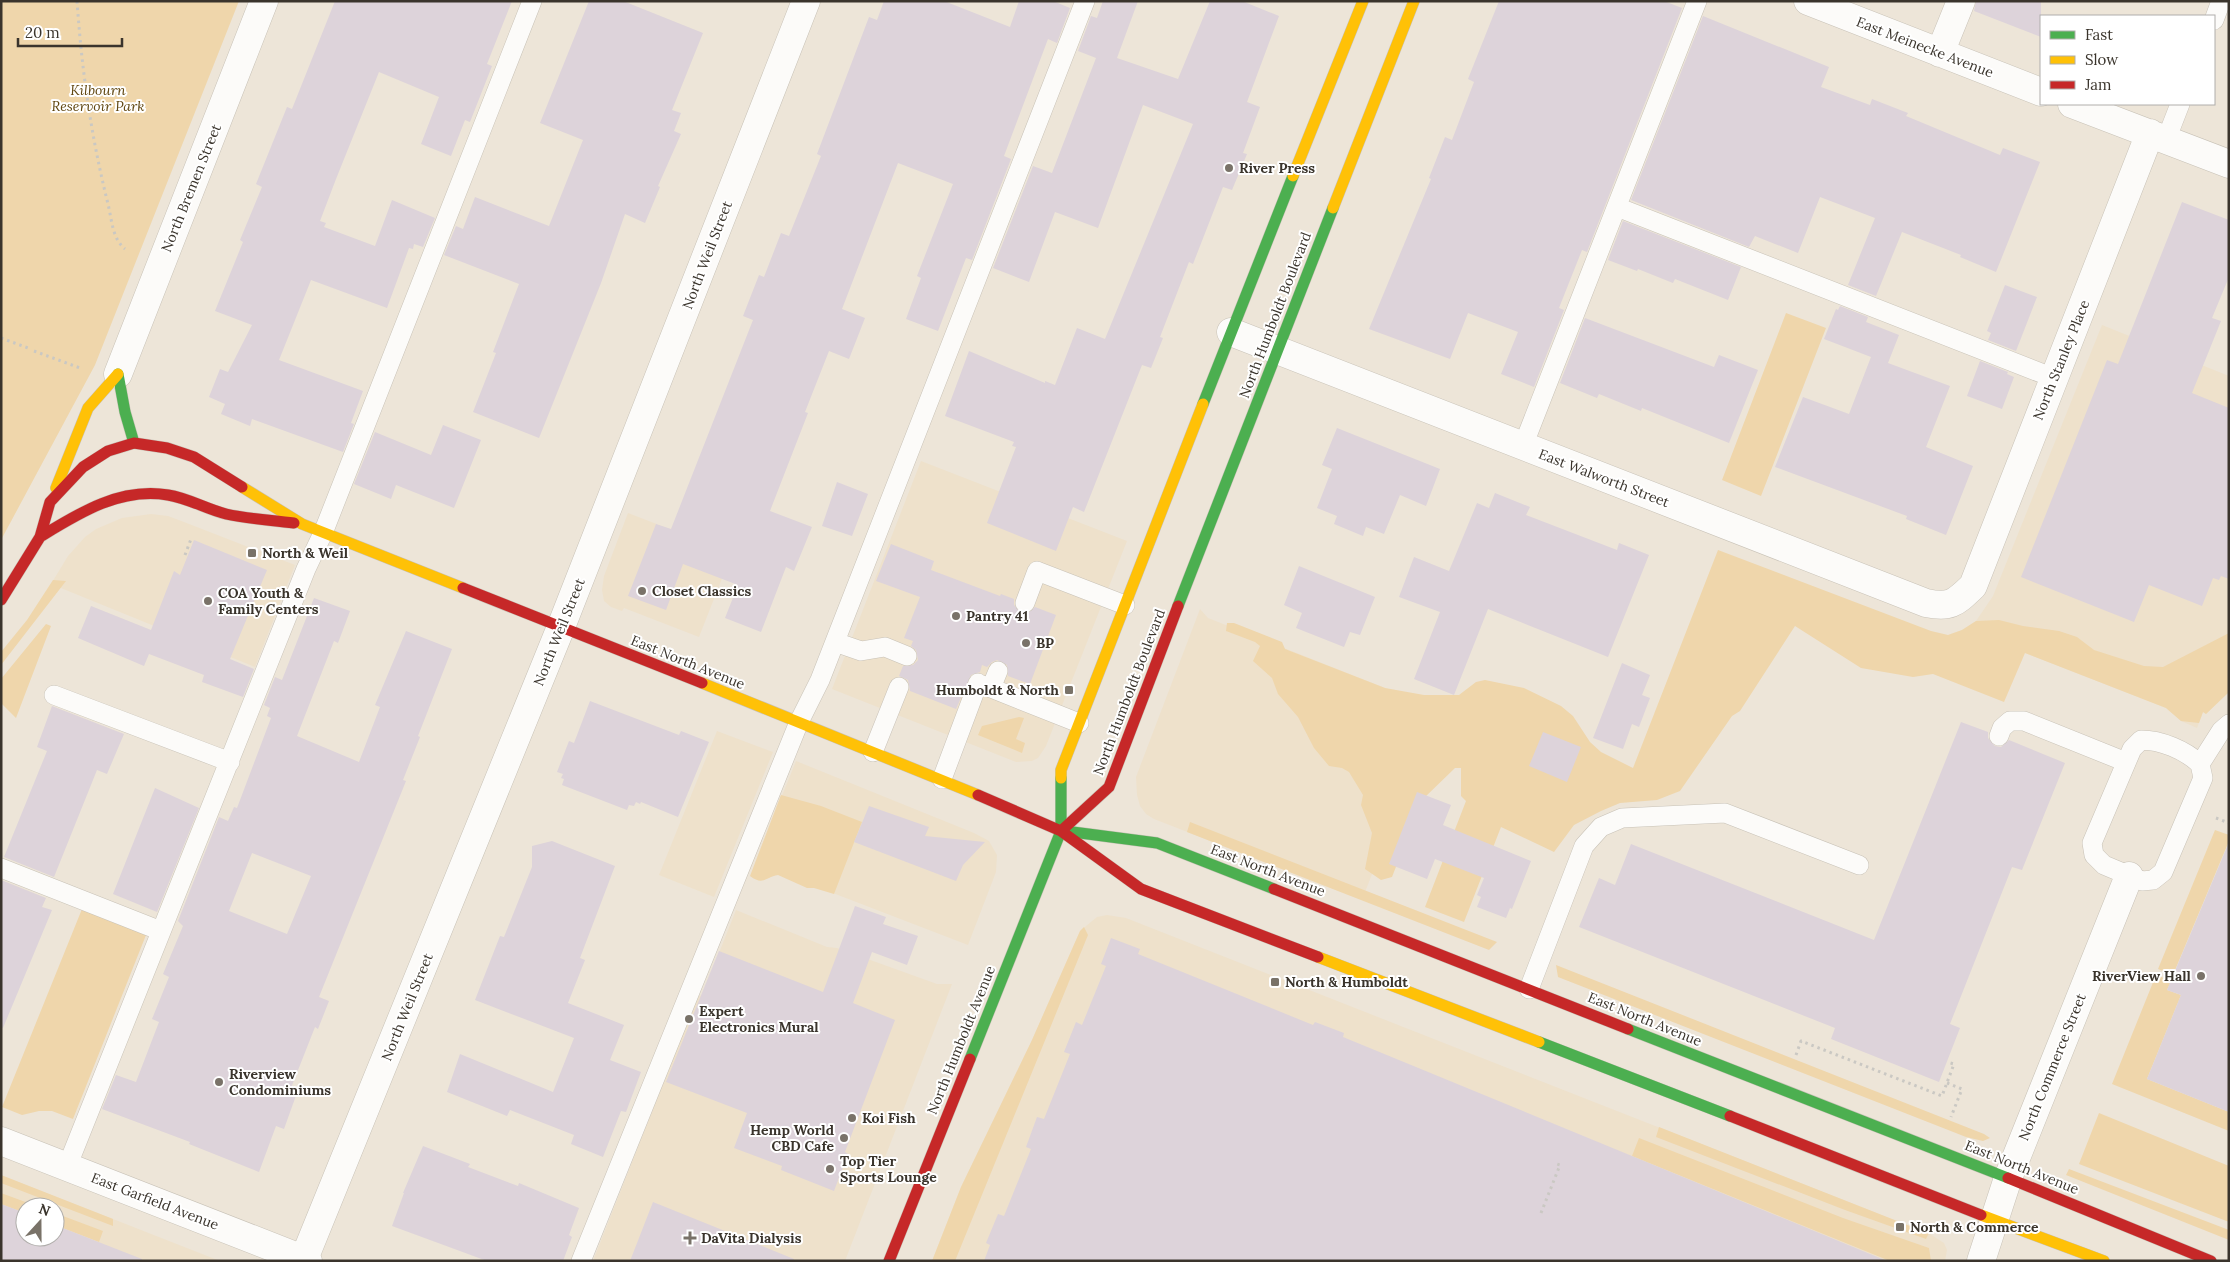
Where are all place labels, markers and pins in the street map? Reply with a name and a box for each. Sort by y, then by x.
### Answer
place label: River Press [1239,159,1315,177]
marker: River Press [1223,162,1235,174]
place label: North & Weil [262,544,349,562]
marker: North & Weil [246,547,258,559]
place label: Closet Classics [652,582,751,600]
place label: COA Youth & Family Centers [218,584,319,618]
marker: Closet Classics [636,585,648,597]
marker: COA Youth & Family Centers [202,595,214,607]
place label: Pantry 41 [966,607,1029,625]
marker: Pantry 41 [950,610,962,622]
place label: BP [1036,634,1054,652]
marker: BP [1020,637,1032,649]
place label: Humboldt & North [936,681,1059,699]
marker: Humboldt & North [1063,684,1075,696]
place label: RiverView Hall [2092,967,2192,985]
marker: RiverView Hall [2195,970,2207,982]
place label: North & Humboldt [1285,973,1408,991]
marker: North & Humboldt [1269,976,1281,988]
place label: Expert Electronics Mural [699,1002,819,1036]
marker: Expert Electronics Mural [683,1013,695,1025]
place label: Riverview Condominiums [229,1065,331,1099]
marker: Riverview Condominiums [213,1076,225,1088]
place label: Koi Fish [862,1109,916,1127]
marker: Koi Fish [846,1112,858,1124]
place label: Hemp World CBD Cafe [750,1121,834,1155]
marker: Hemp World CBD Cafe [838,1132,850,1144]
place label: Top Tier Sports Lounge [840,1152,937,1186]
marker: Top Tier Sports Lounge [824,1163,836,1175]
place label: North & Commerce [1910,1218,2039,1236]
marker: North & Commerce [1894,1221,1906,1233]
place label: DaVita Dialysis [701,1229,802,1247]
marker: DaVita Dialysis [683,1231,697,1245]

